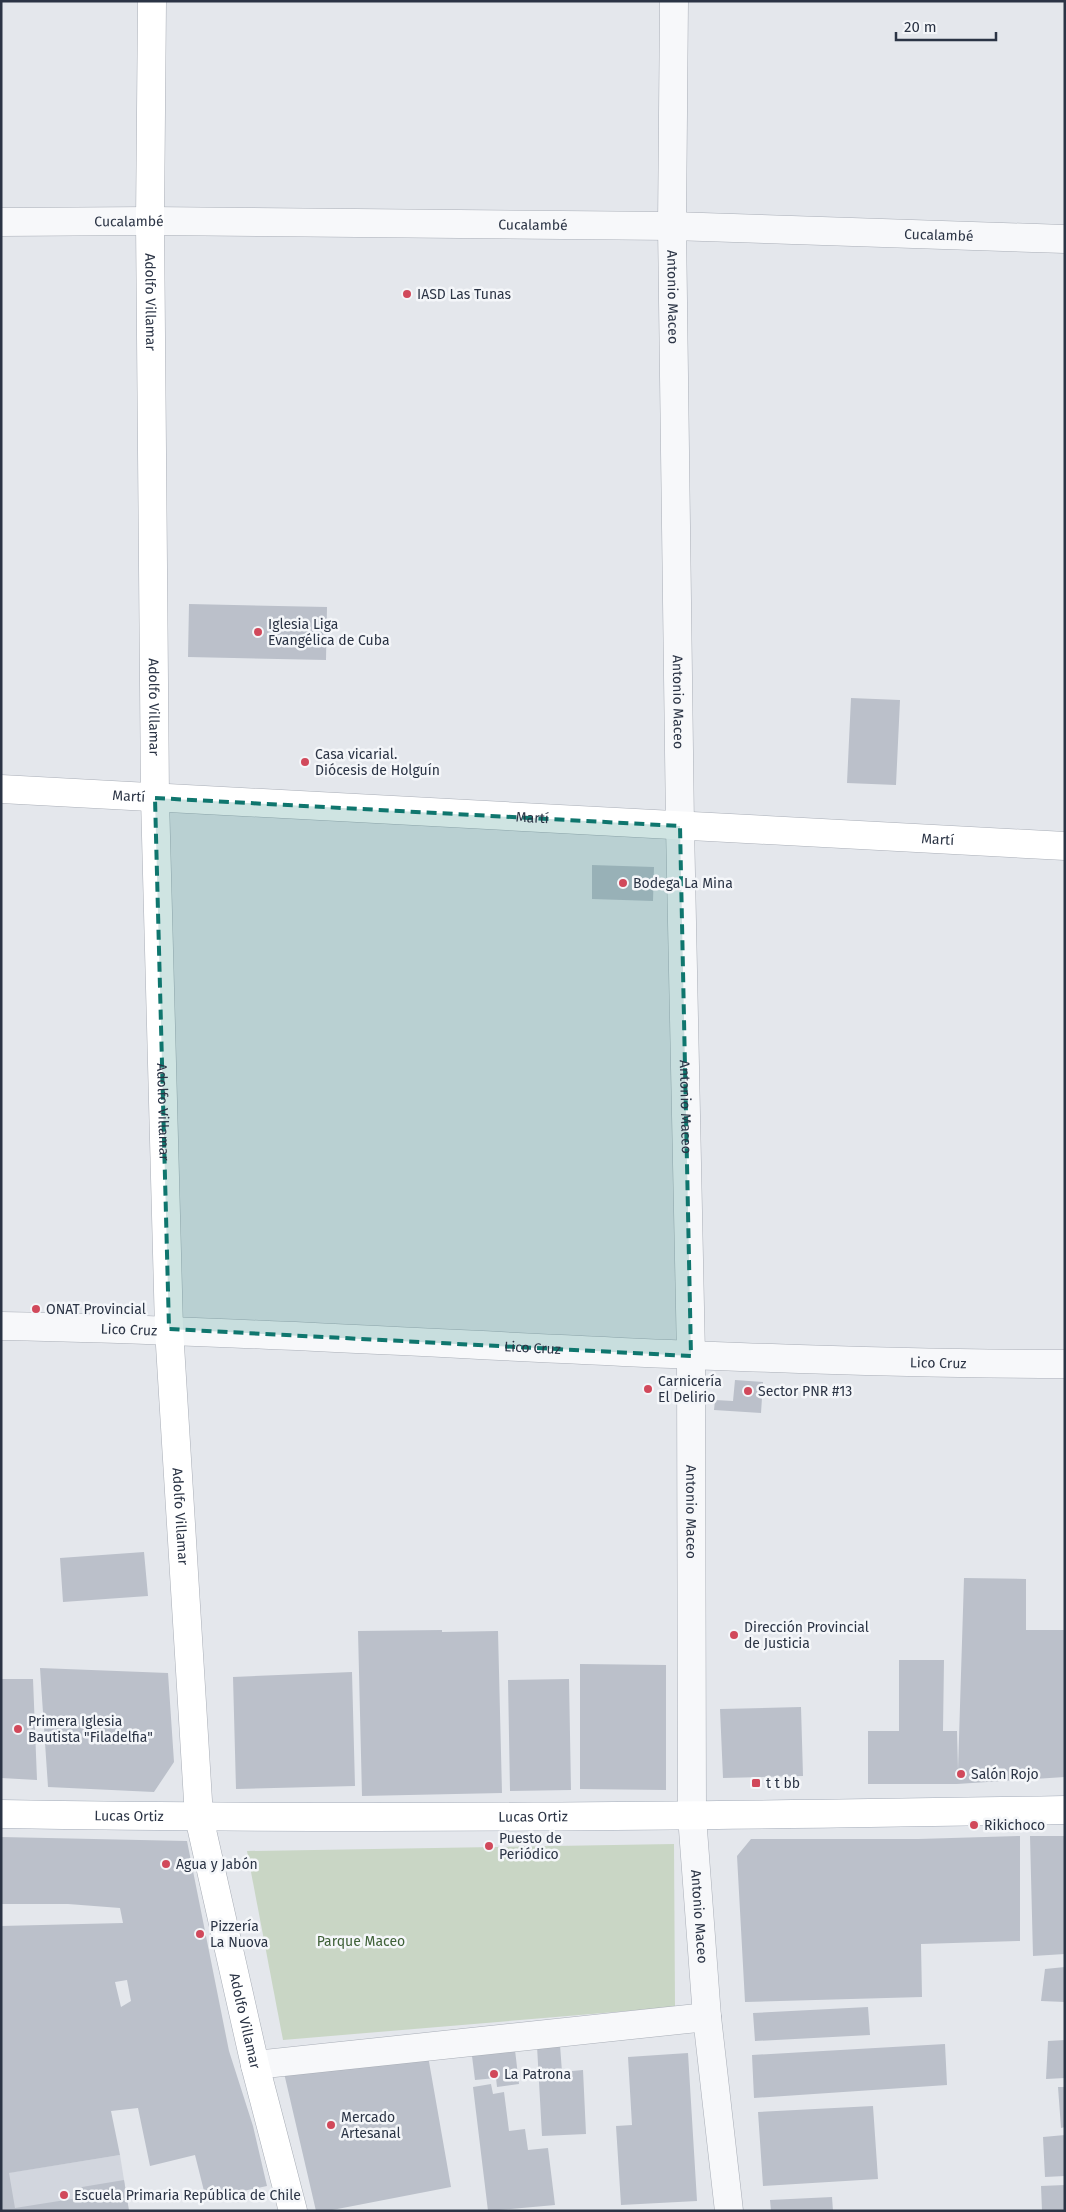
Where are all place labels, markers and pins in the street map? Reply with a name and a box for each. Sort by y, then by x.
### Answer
place label: IASD Las Tunas [417,286,512,303]
marker: IASD Las Tunas [401,288,413,300]
place label: Iglesia Liga Evangélica de Cuba [268,616,390,649]
marker: Iglesia Liga Evangélica de Cuba [252,626,264,638]
place label: Casa vicarial. Diócesis de Holguín [315,746,440,779]
marker: Casa vicarial. Diócesis de Holguín [299,756,311,768]
place label: Bodega La Mina [633,875,733,892]
marker: Bodega La Mina [617,877,629,889]
place label: ONAT Provincial [46,1301,146,1318]
marker: ONAT Provincial [30,1303,42,1315]
place label: Carnicería El Delirio [658,1373,722,1406]
marker: Carnicería El Delirio [642,1383,654,1395]
place label: Sector PNR #13 [758,1383,852,1400]
marker: Sector PNR #13 [742,1385,754,1397]
place label: Dirección Provincial de Justicia [744,1619,869,1652]
marker: Dirección Provincial de Justicia [728,1629,740,1641]
place label: Primera Iglesia Bautista "Filadelfia" [28,1713,153,1746]
marker: Primera Iglesia Bautista "Filadelfia" [12,1723,24,1735]
place label: Salón Rojo [971,1766,1039,1783]
marker: Salón Rojo [955,1768,967,1780]
place label: t t bb [766,1775,800,1792]
marker: t t bb [750,1777,762,1789]
place label: Rikichoco [984,1817,1045,1834]
marker: Rikichoco [968,1819,980,1831]
place label: Puesto de Periódico [499,1830,562,1863]
marker: Puesto de Periódico [483,1840,495,1852]
place label: Agua y Jabón [176,1856,258,1873]
marker: Agua y Jabón [160,1858,172,1870]
place label: Pizzería La Nuova [210,1918,268,1951]
marker: Pizzería La Nuova [194,1928,206,1940]
place label: La Patrona [504,2066,571,2083]
marker: La Patrona [488,2068,500,2080]
place label: Mercado Artesanal [341,2109,401,2142]
marker: Mercado Artesanal [325,2119,337,2131]
place label: Escuela Primaria República de Chile [74,2187,301,2204]
marker: Escuela Primaria República de Chile [58,2189,70,2201]

